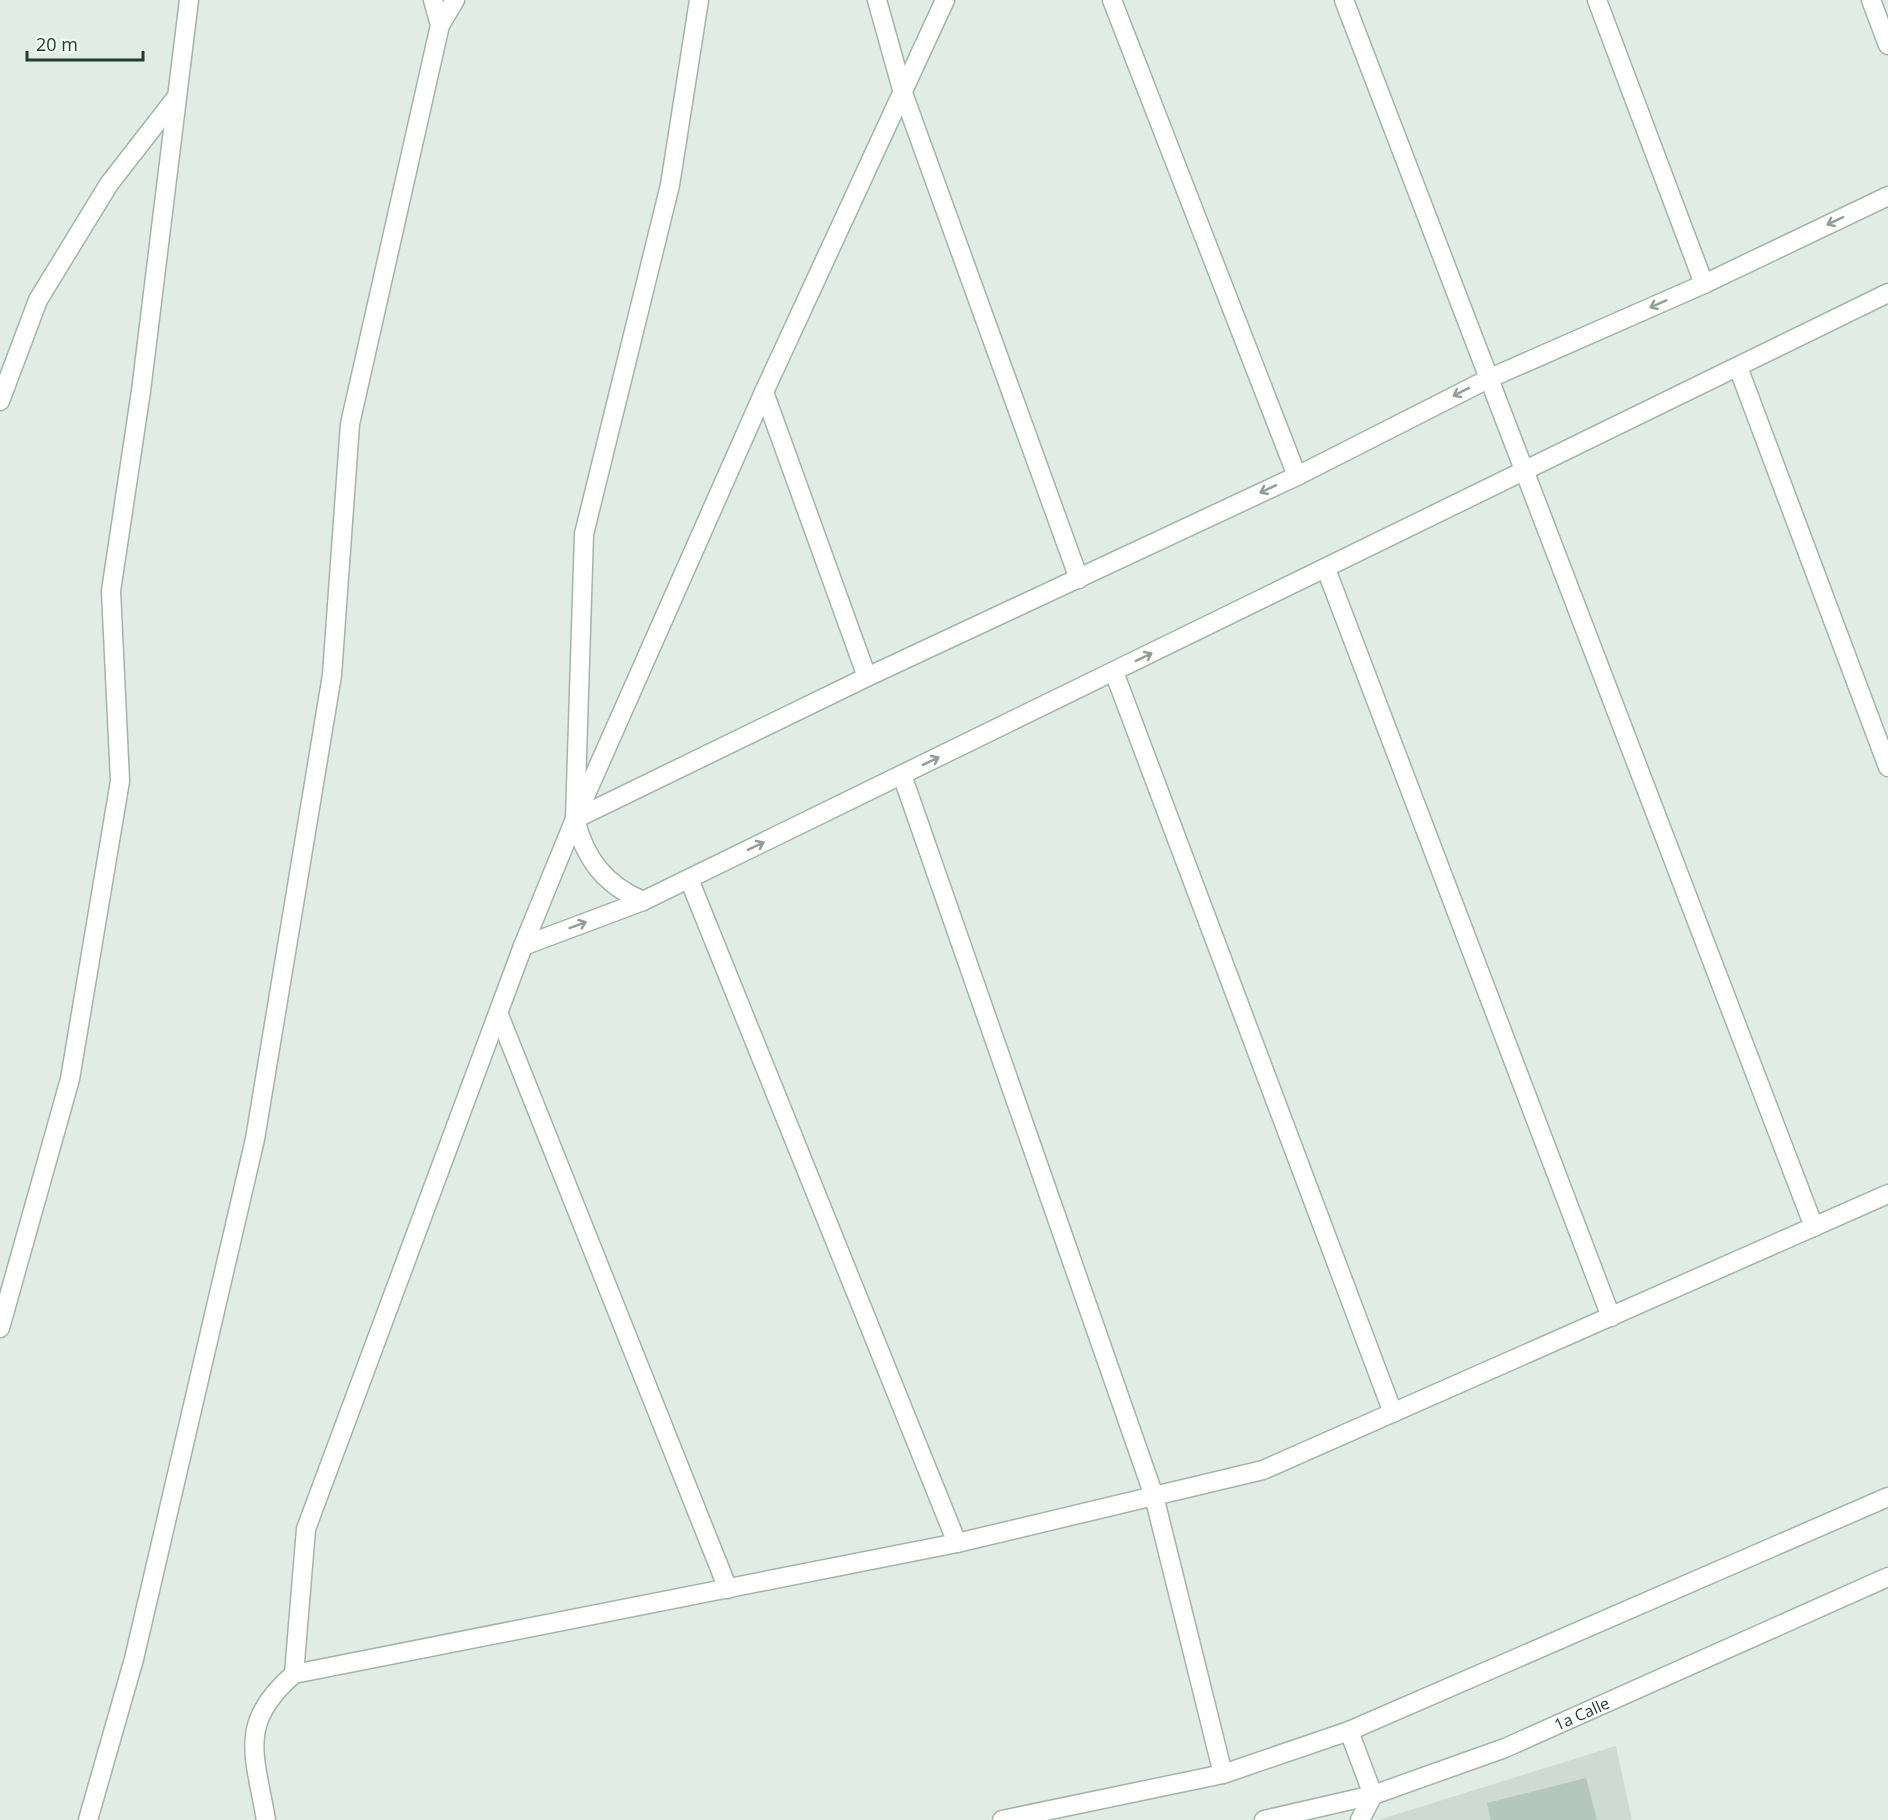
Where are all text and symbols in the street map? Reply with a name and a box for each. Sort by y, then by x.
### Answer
scale bar [27,24,142,62]
text: 20 m [36,32,78,56]
one-way arrow [1827,216,1845,228]
one-way arrow [1650,299,1668,310]
one-way arrow [1453,387,1471,398]
one-way arrow [1260,484,1278,496]
one-way arrow [1135,651,1153,663]
one-way arrow [922,754,940,766]
one-way arrow [746,840,764,852]
one-way arrow [568,919,587,930]
street label: 1a Calle [1551,1692,1613,1736]

